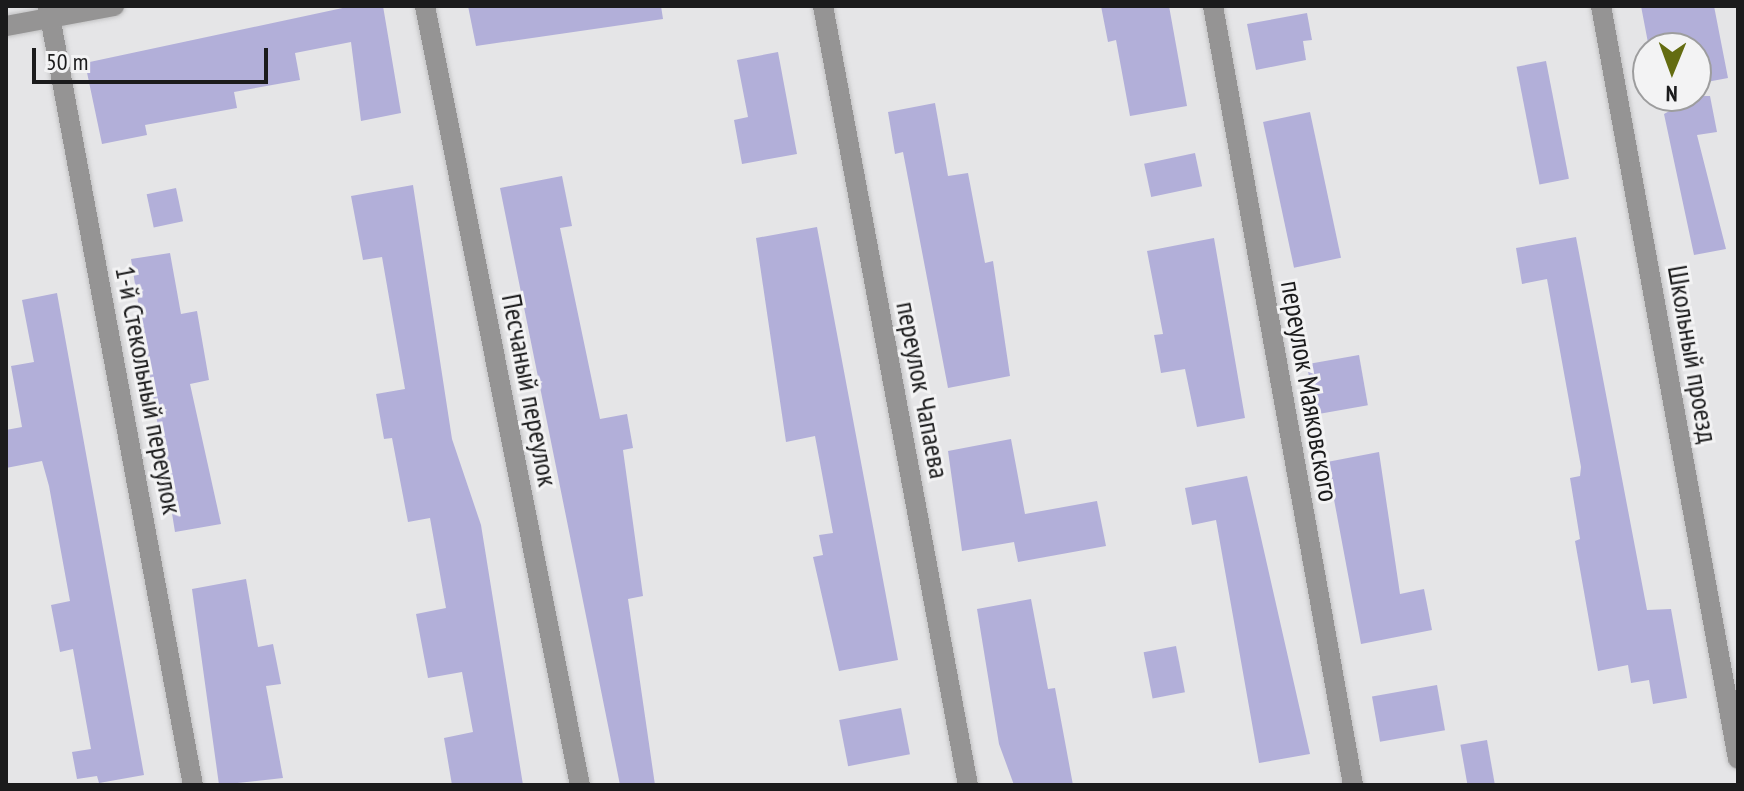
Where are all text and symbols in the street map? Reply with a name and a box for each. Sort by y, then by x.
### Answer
scale bar [36,32,272,82]
north arrow [1632,32,1712,112]
text: 50 m [46,46,88,77]
text: N [1665,80,1678,108]
street label: 1-й Стекольный переулок [108,263,190,517]
street label: Школьный проезд [1661,263,1725,445]
street label: переулок Маяковского [1274,278,1346,504]
street label: Песчаный переулок [495,291,565,489]
street label: переулок Чапаева [889,299,957,481]

